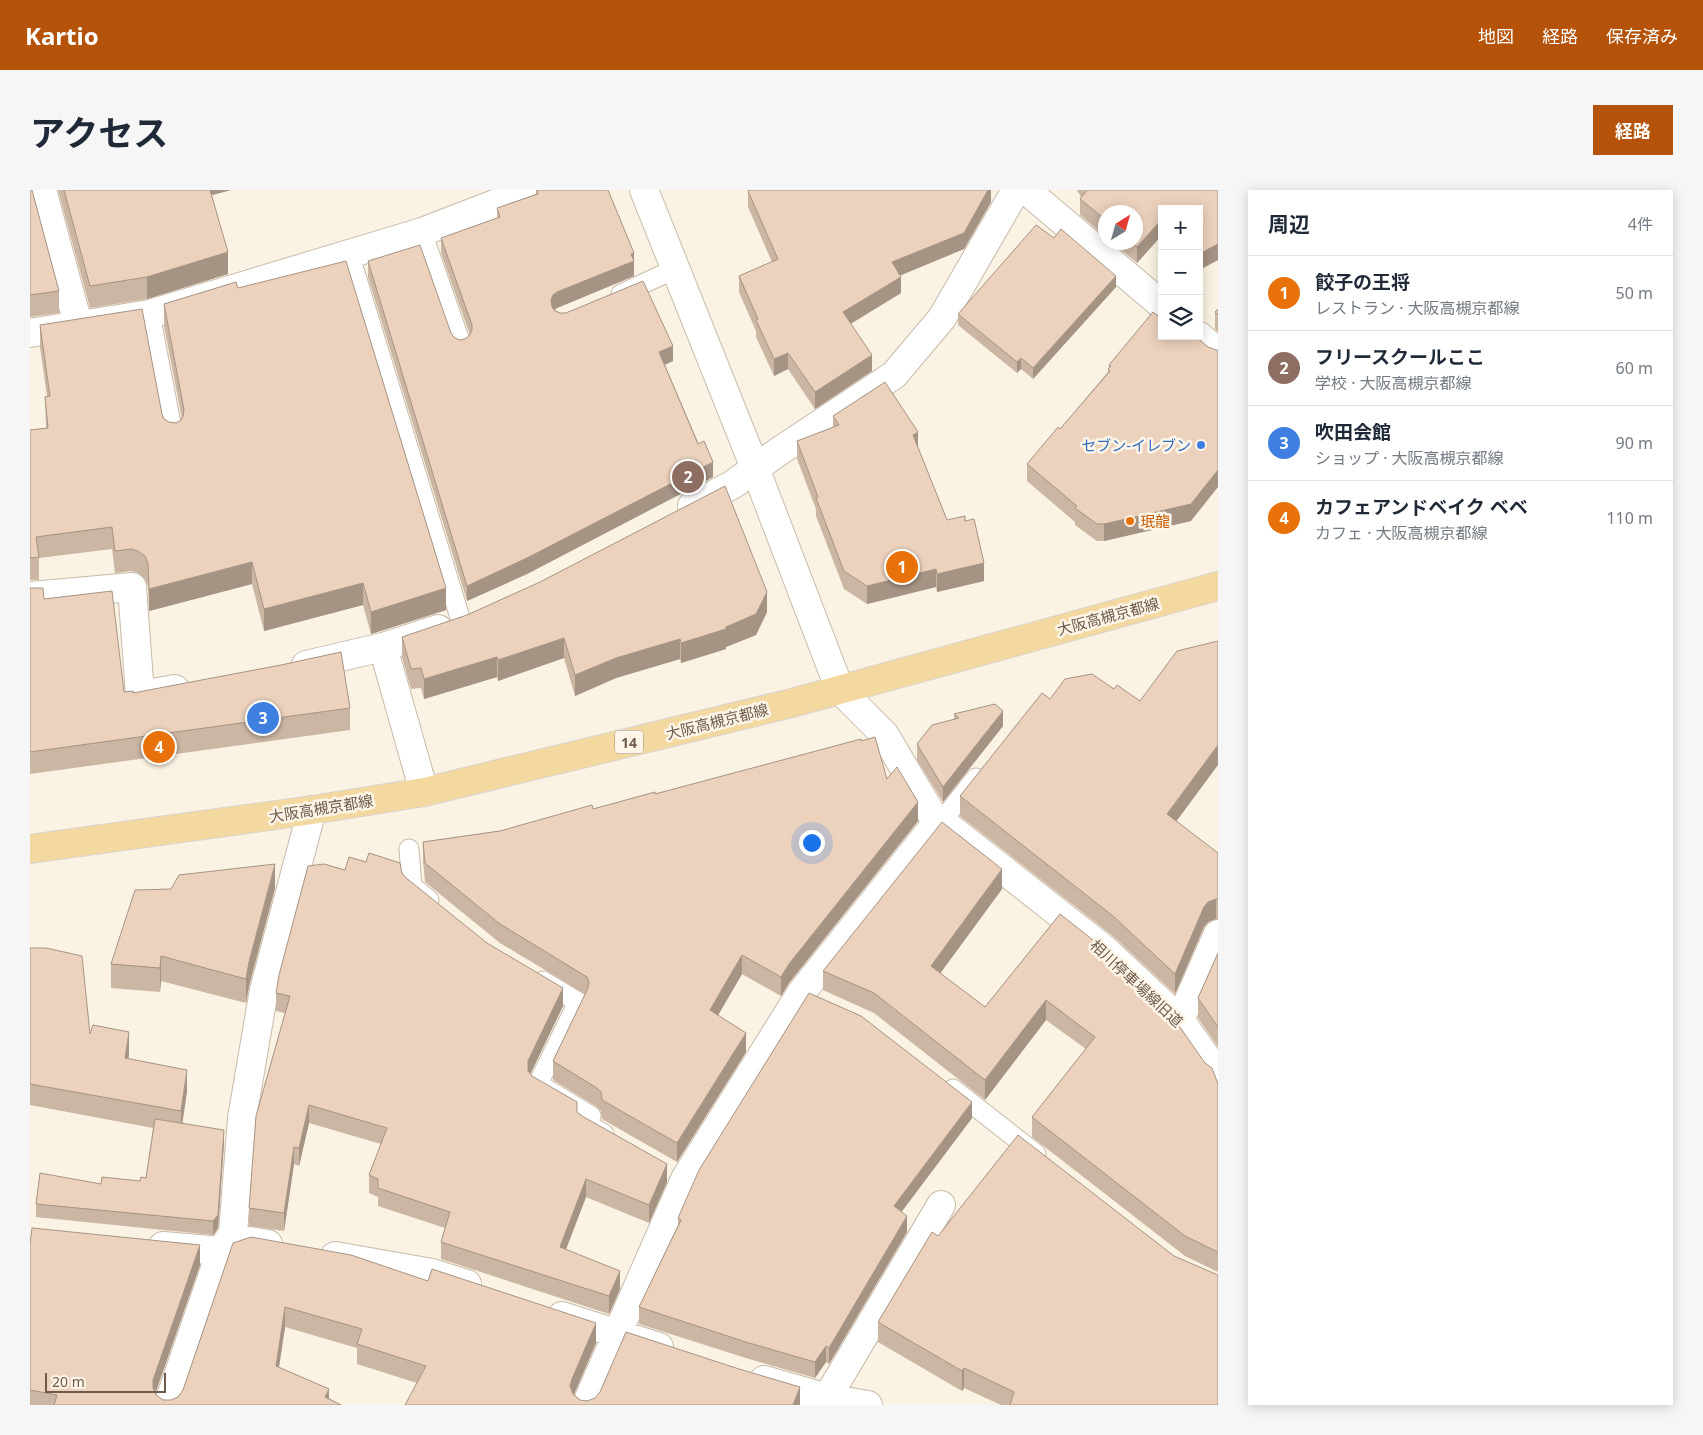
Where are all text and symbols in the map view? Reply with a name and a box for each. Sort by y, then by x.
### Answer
text: Kartio [25,19,99,52]
text: 地図 [1478,24,1514,48]
text: 経路 [1542,24,1578,48]
text: 保存済み [1606,24,1678,48]
button: 経路 [1593,105,1673,155]
text: アクセス [30,109,168,156]
north arrow [1098,205,1143,250]
map controls [1158,205,1203,340]
button: + [1158,205,1203,250]
text: 周辺 [1268,210,1310,238]
text: 4件 [1628,213,1653,235]
button: − [1158,250,1203,295]
text: 餃子の王将 [1315,269,1410,295]
text: 1 [1279,282,1289,304]
text: 50 m [1616,282,1653,304]
button: layers [1158,295,1203,340]
text: レストラン · 大阪高槻京都線 [1315,297,1520,319]
text: フリースクールここ [1315,344,1485,370]
text: 2 [1279,357,1289,379]
text: 60 m [1616,357,1653,379]
text: 学校 · 大阪高槻京都線 [1315,372,1472,394]
text: 吹田会館 [1315,419,1391,445]
text: 3 [1279,432,1289,454]
text: 90 m [1616,432,1653,454]
place label: セブン-イレブン [1081,435,1191,455]
marker: セブン-イレブン [1195,439,1207,451]
text: ショップ · 大阪高槻京都線 [1315,447,1504,469]
pin: 2 [672,458,704,496]
text: カフェアンドベイク ベベ [1315,494,1528,520]
text: 4 [1279,507,1289,529]
text: 110 m [1606,507,1653,529]
place label: 珉龍 [1140,511,1170,531]
marker: 珉龍 [1124,515,1136,527]
text: カフェ · 大阪高槻京都線 [1315,522,1488,544]
pin: 1 [886,548,918,586]
street label: 大阪高槻京都線 [1055,593,1161,639]
pin: 3 [247,699,279,737]
street label: 大阪高槻京都線 [664,699,770,743]
pin: 4 [143,728,175,766]
road number: 14 [615,730,643,754]
street label: 大阪高槻京都線 [268,790,374,826]
your location [799,830,825,856]
street label: 相川停車場線旧道 [1086,935,1188,1031]
scale bar [45,1370,166,1393]
text: 20 m [52,1372,85,1391]

